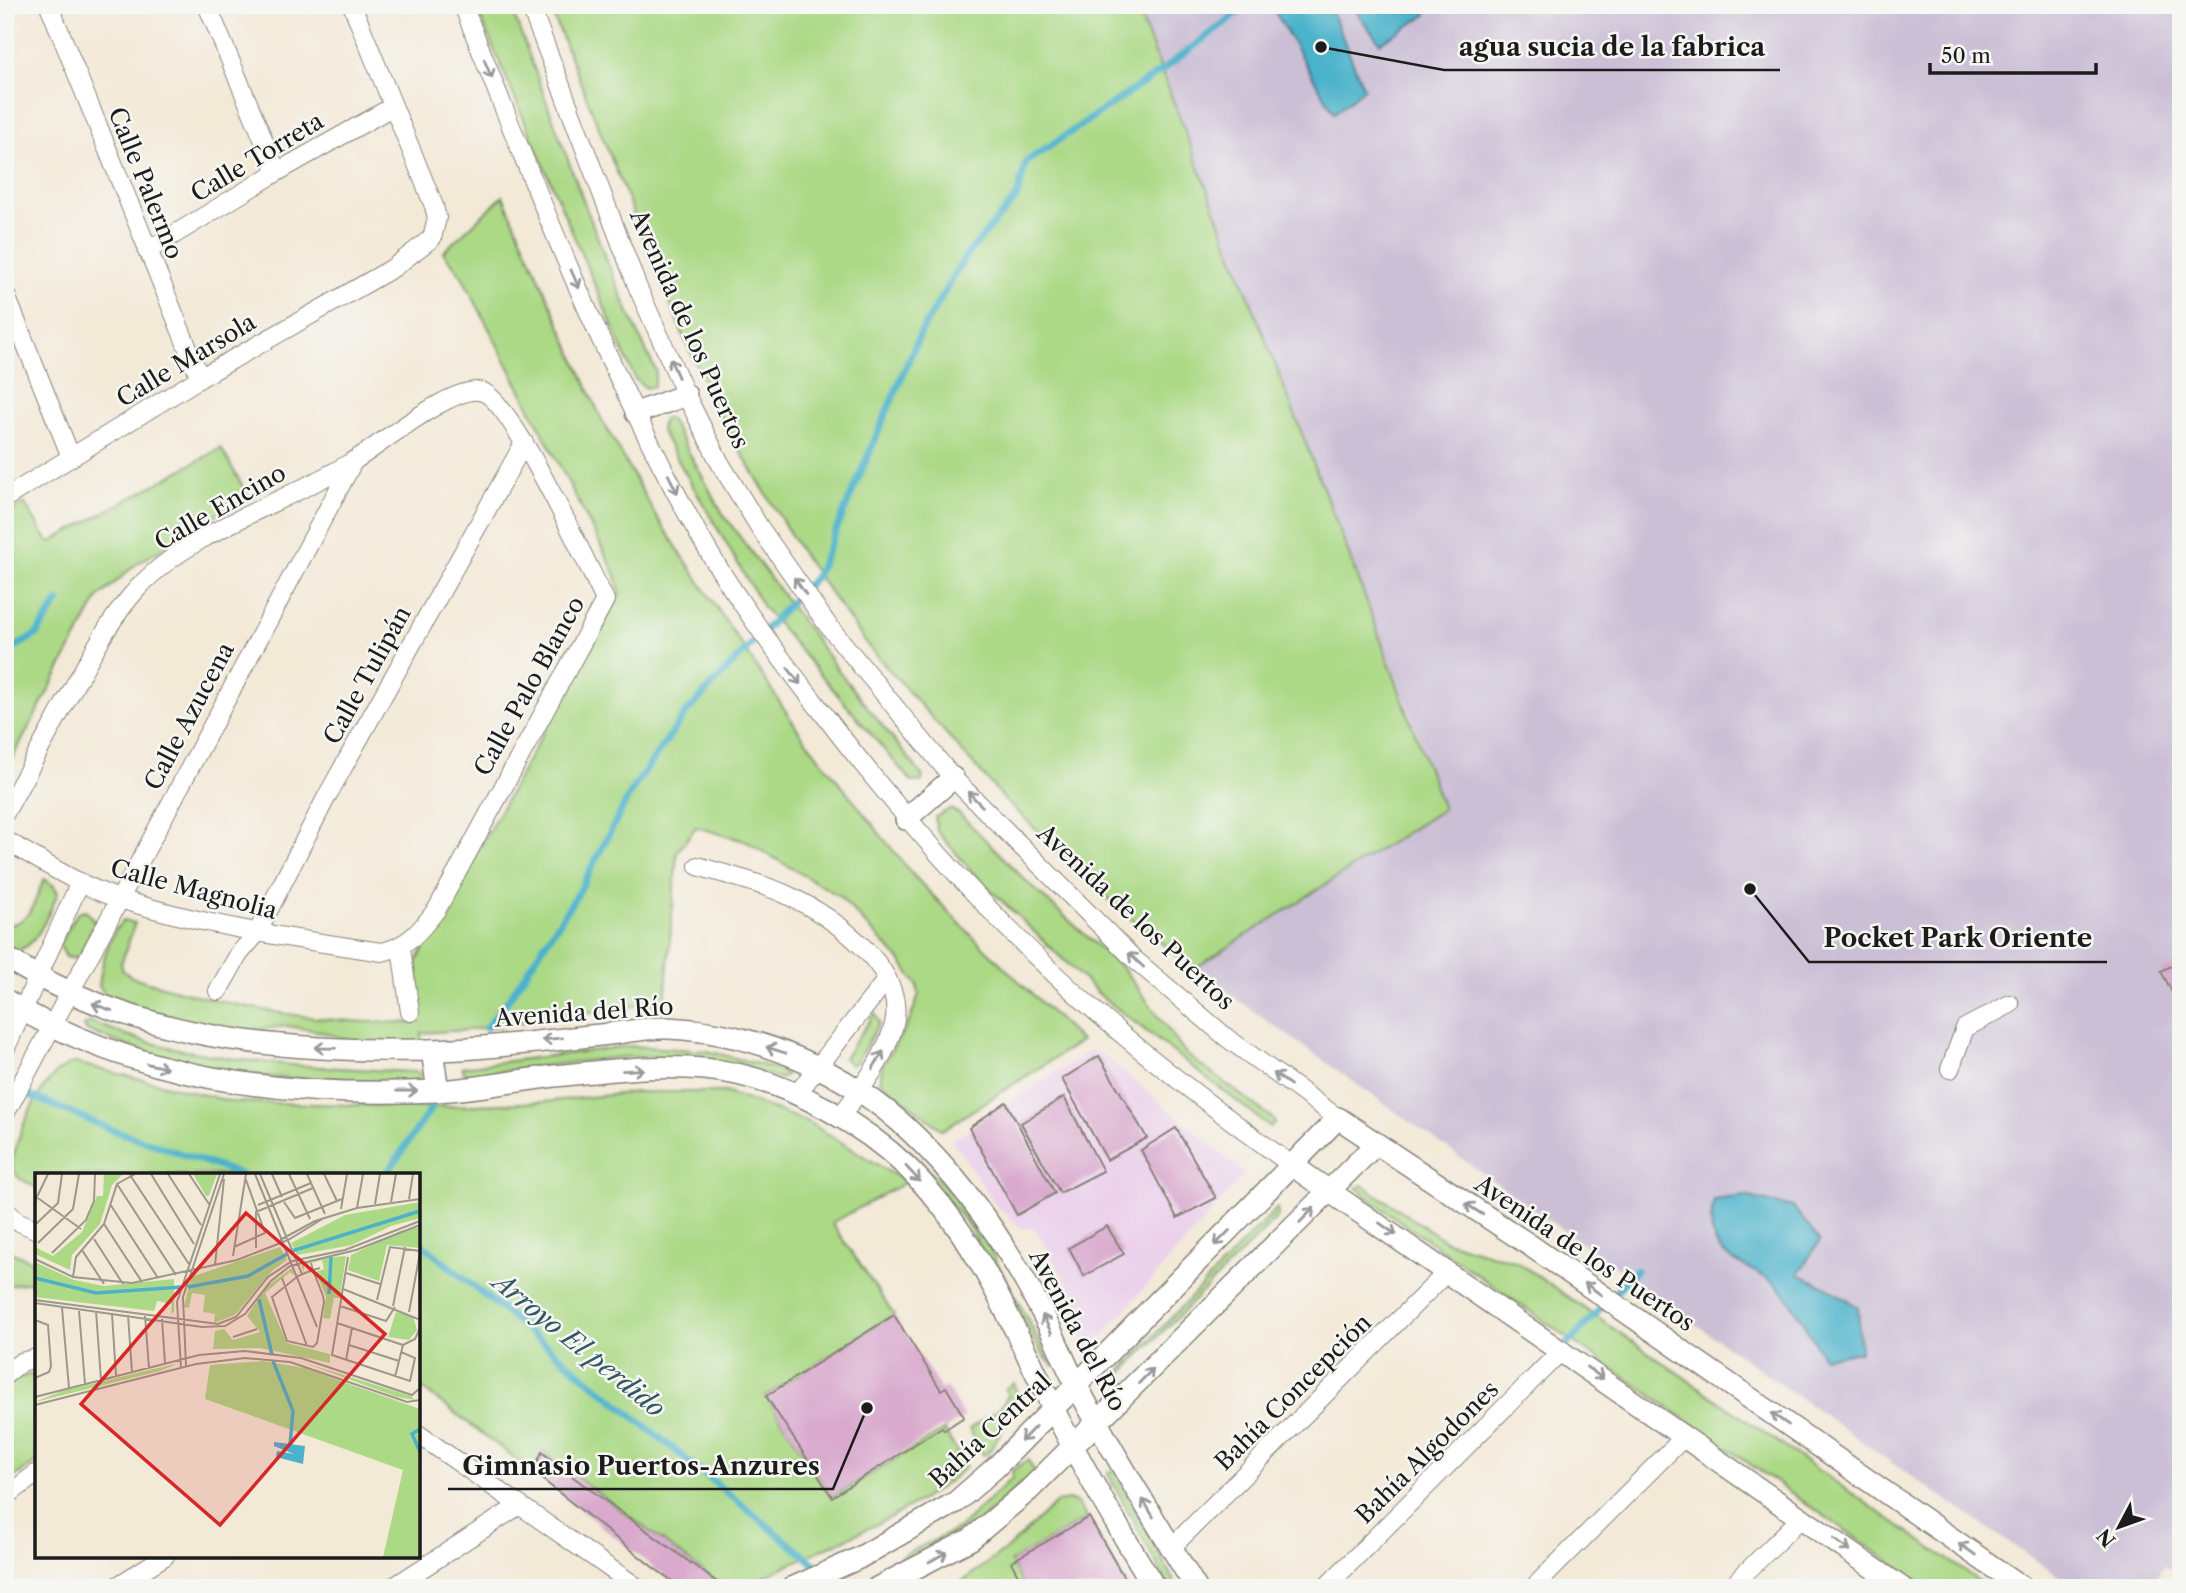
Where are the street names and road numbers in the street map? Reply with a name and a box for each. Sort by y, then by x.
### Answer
street label: Calle Palermo [102,103,190,263]
street label: Calle Torreta [185,106,329,208]
street label: Avenida de los Puertos [624,204,756,453]
street label: Calle Marsola [111,307,261,413]
street label: Calle Encino [149,458,291,556]
street label: Calle Palo Blanco [468,591,590,781]
street label: Calle Tulipán [317,601,417,749]
street label: Calle Azucena [138,637,240,795]
street label: Avenida de los Puertos [1031,817,1241,1016]
street label: Calle Magnolia [107,853,281,925]
street label: Avenida del Río [493,991,674,1033]
street label: Avenida de los Puertos [1469,1168,1700,1337]
street label: Avenida del Río [1023,1243,1133,1416]
street label: Bahía Concepción [1209,1308,1377,1476]
street label: Bahía Central [923,1366,1057,1494]
street label: Bahía Algodones [1350,1375,1504,1529]

